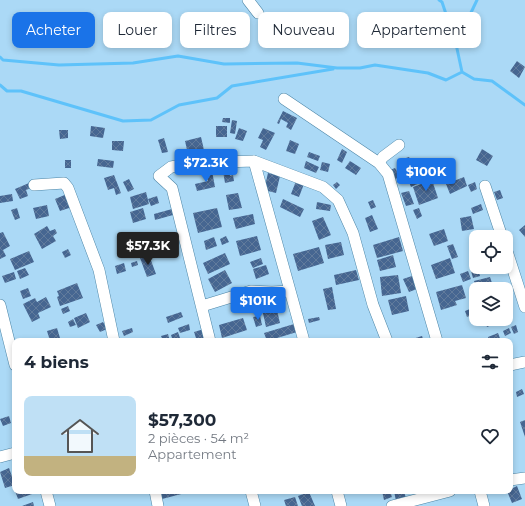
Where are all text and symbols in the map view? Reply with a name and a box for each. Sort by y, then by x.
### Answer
chip: Acheter [12,12,95,48]
chip: Louer [103,12,172,48]
chip: Filtres [180,12,250,48]
chip: Nouveau [258,12,349,48]
chip: Appartement [357,12,481,48]
pin: $72.3K [173,149,239,183]
text: $72.3K [184,154,228,170]
pin: $100K [398,158,454,192]
text: $100K [406,163,446,179]
map controls [469,230,513,326]
button: locate [469,230,513,274]
pin: $57.3K [115,232,181,266]
text: $57.3K [126,237,170,253]
button: layers [469,282,513,326]
pin: $101K [230,287,286,321]
text: $101K [240,292,276,308]
icon: filters [479,351,501,373]
text: 4 biens [24,352,89,372]
text: $57,300 [148,410,216,430]
icon: home [56,412,104,460]
icon: heart [479,425,501,447]
text: 2 pièces · 54 m² [148,430,249,446]
text: Appartement [148,446,237,462]

